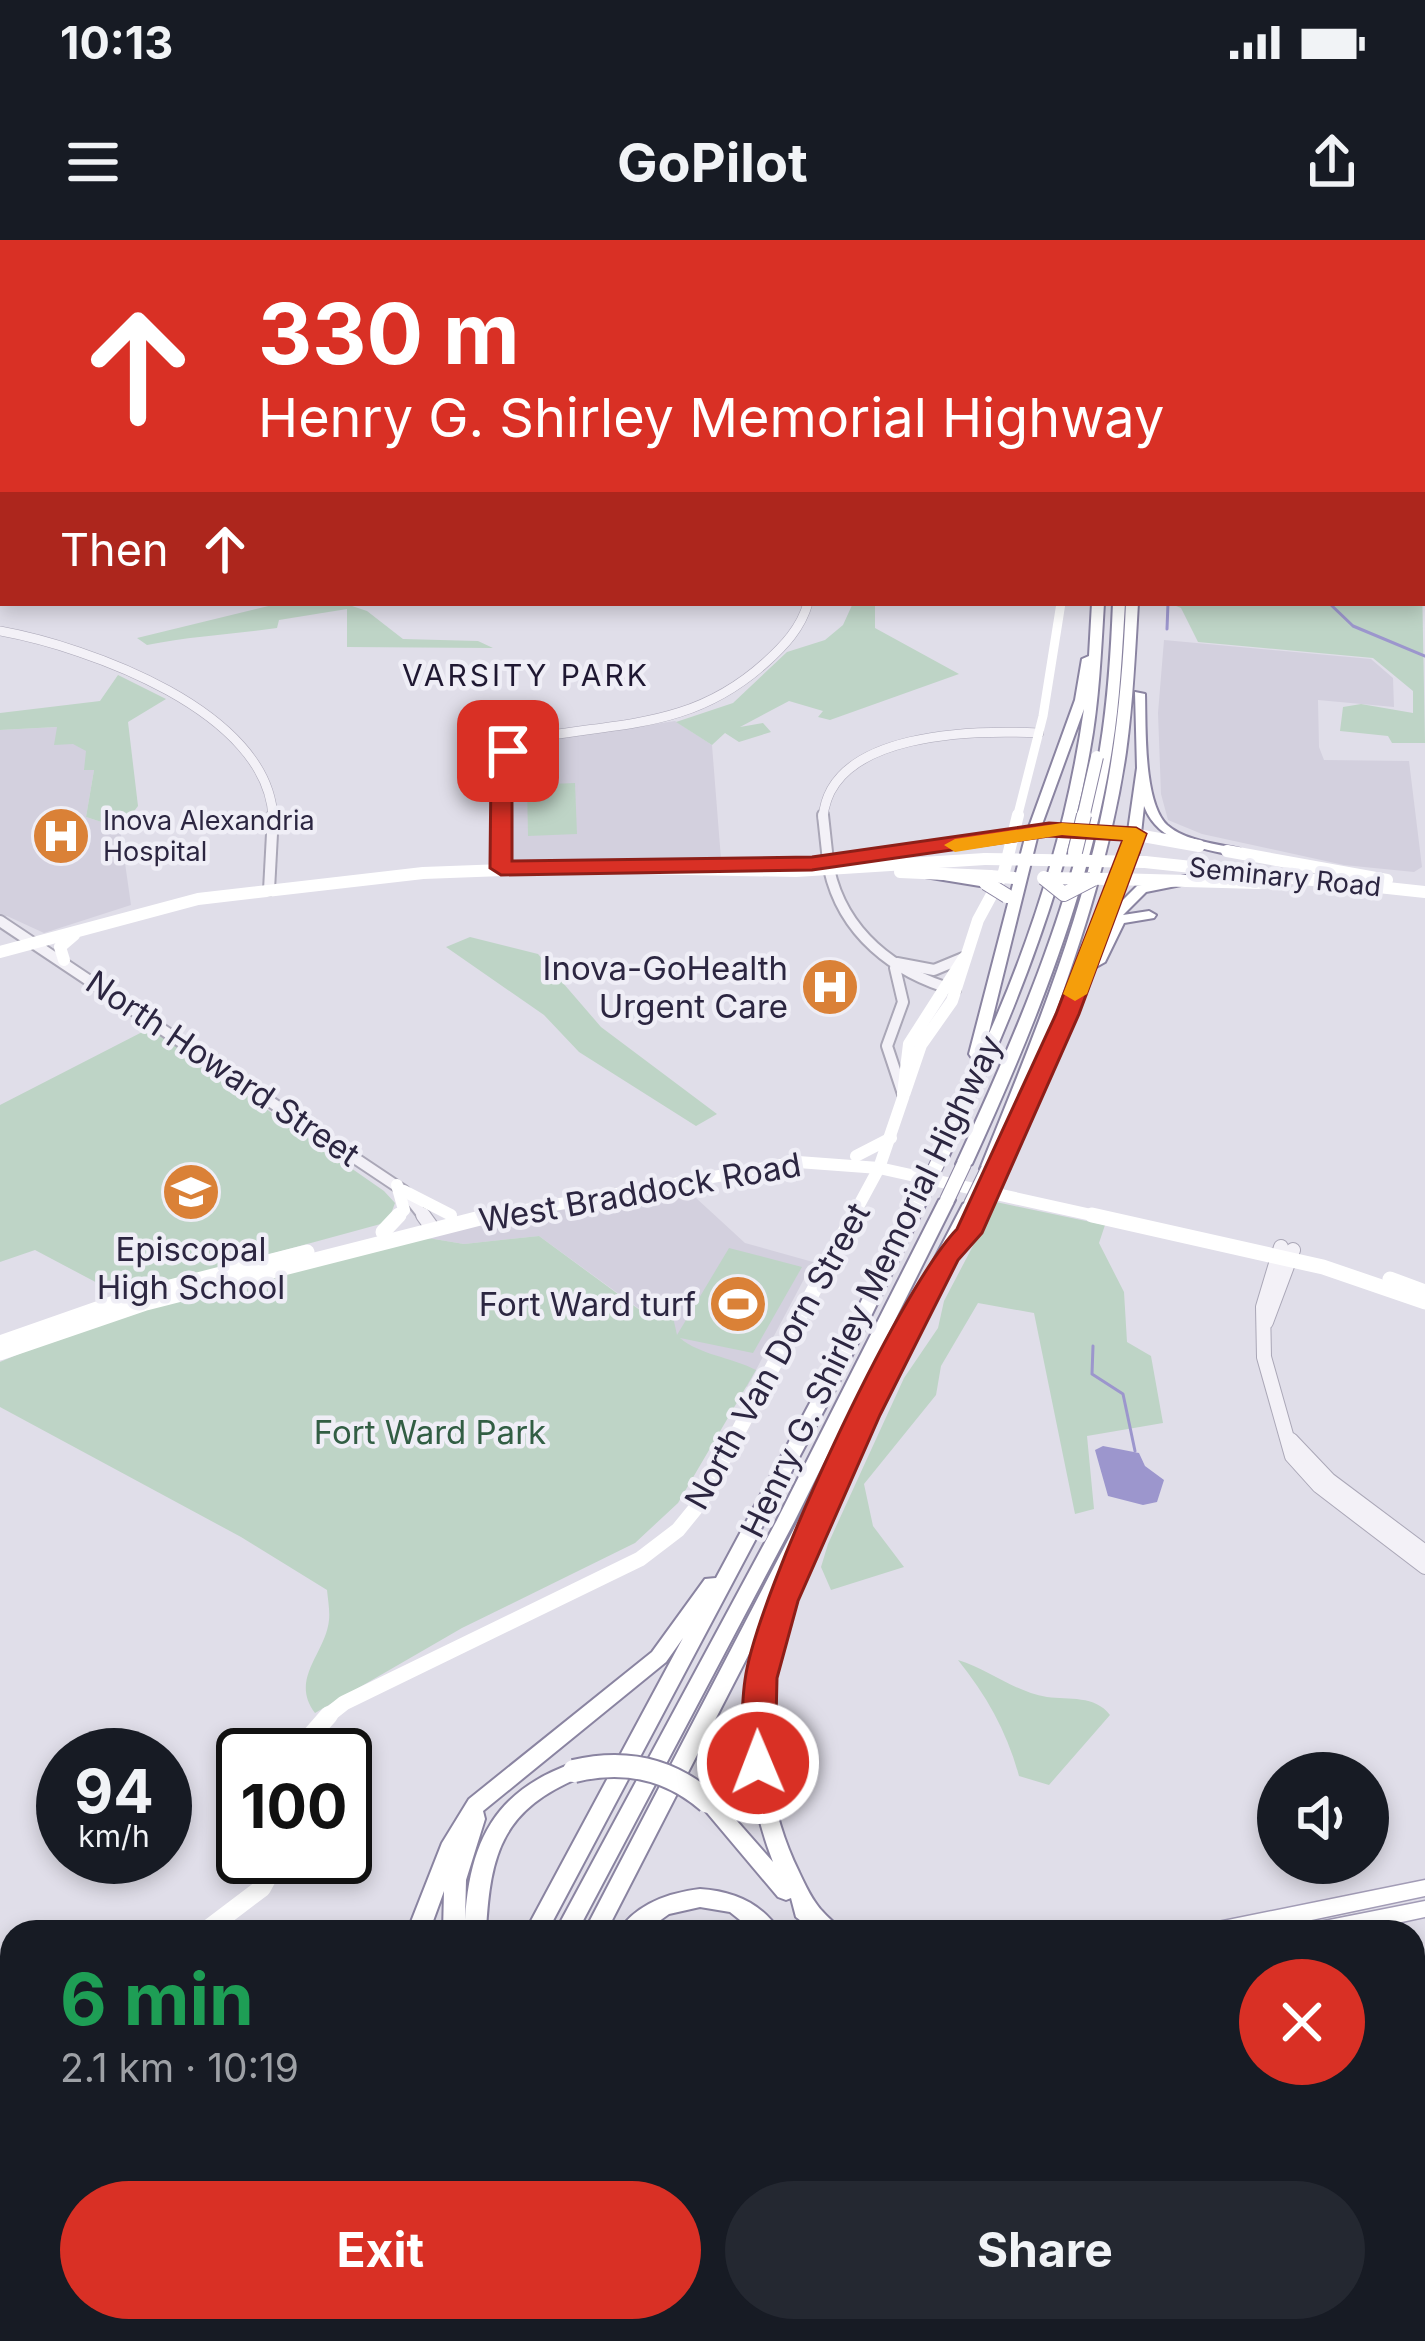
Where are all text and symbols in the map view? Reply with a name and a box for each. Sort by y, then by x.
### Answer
text: 10:13 [60,15,173,70]
icon: menu [60,129,126,195]
icon: share [1299,129,1365,195]
text: GoPilot [617,130,808,195]
text: 330 m [258,283,520,384]
icon: ahead [60,288,216,444]
text: Henry G. Shirley Memorial Highway [258,385,1164,450]
icon: ahead [192,516,258,582]
text: Then [60,522,168,577]
district label: VARSITY PARK [402,657,650,693]
pin [457,700,559,802]
icon: arrive [475,718,541,784]
place label: Inova Alexandria Hospital [103,804,315,868]
hospital icon: Inova Alexandria Hospital [30,805,92,867]
street label: Seminary Road [1187,851,1383,903]
place label: Inova-GoHealth Urgent Care [543,948,788,1026]
hospital icon: Inova-GoHealth Urgent Care [799,956,861,1018]
street label: North Howard Street [79,962,367,1174]
street label: Henry G. Shirley Memorial Highway [732,1028,1010,1544]
street label: West Braddock Road [476,1144,804,1240]
school or university icon: Episcopal High School [160,1161,222,1223]
street label: North Van Dorn Street [676,1196,878,1516]
place label: Episcopal High School [97,1229,285,1307]
sports icon: Fort Ward turf [707,1273,769,1335]
place label: Fort Ward turf [479,1284,696,1324]
park label: Fort Ward Park [314,1412,546,1452]
position arrow [695,1700,821,1826]
speed limit sign: 100 [216,1728,372,1884]
map controls [1257,1752,1389,1884]
button: sound [1257,1752,1389,1884]
text: 94 [74,1755,154,1827]
text: km/h [78,1818,150,1854]
text: 6 min [60,1955,254,2042]
button: close [1239,1959,1365,2085]
text: 2.1 km · 10:19 [60,2044,299,2091]
button: Exit [60,2181,701,2319]
button: Share [725,2181,1365,2319]

